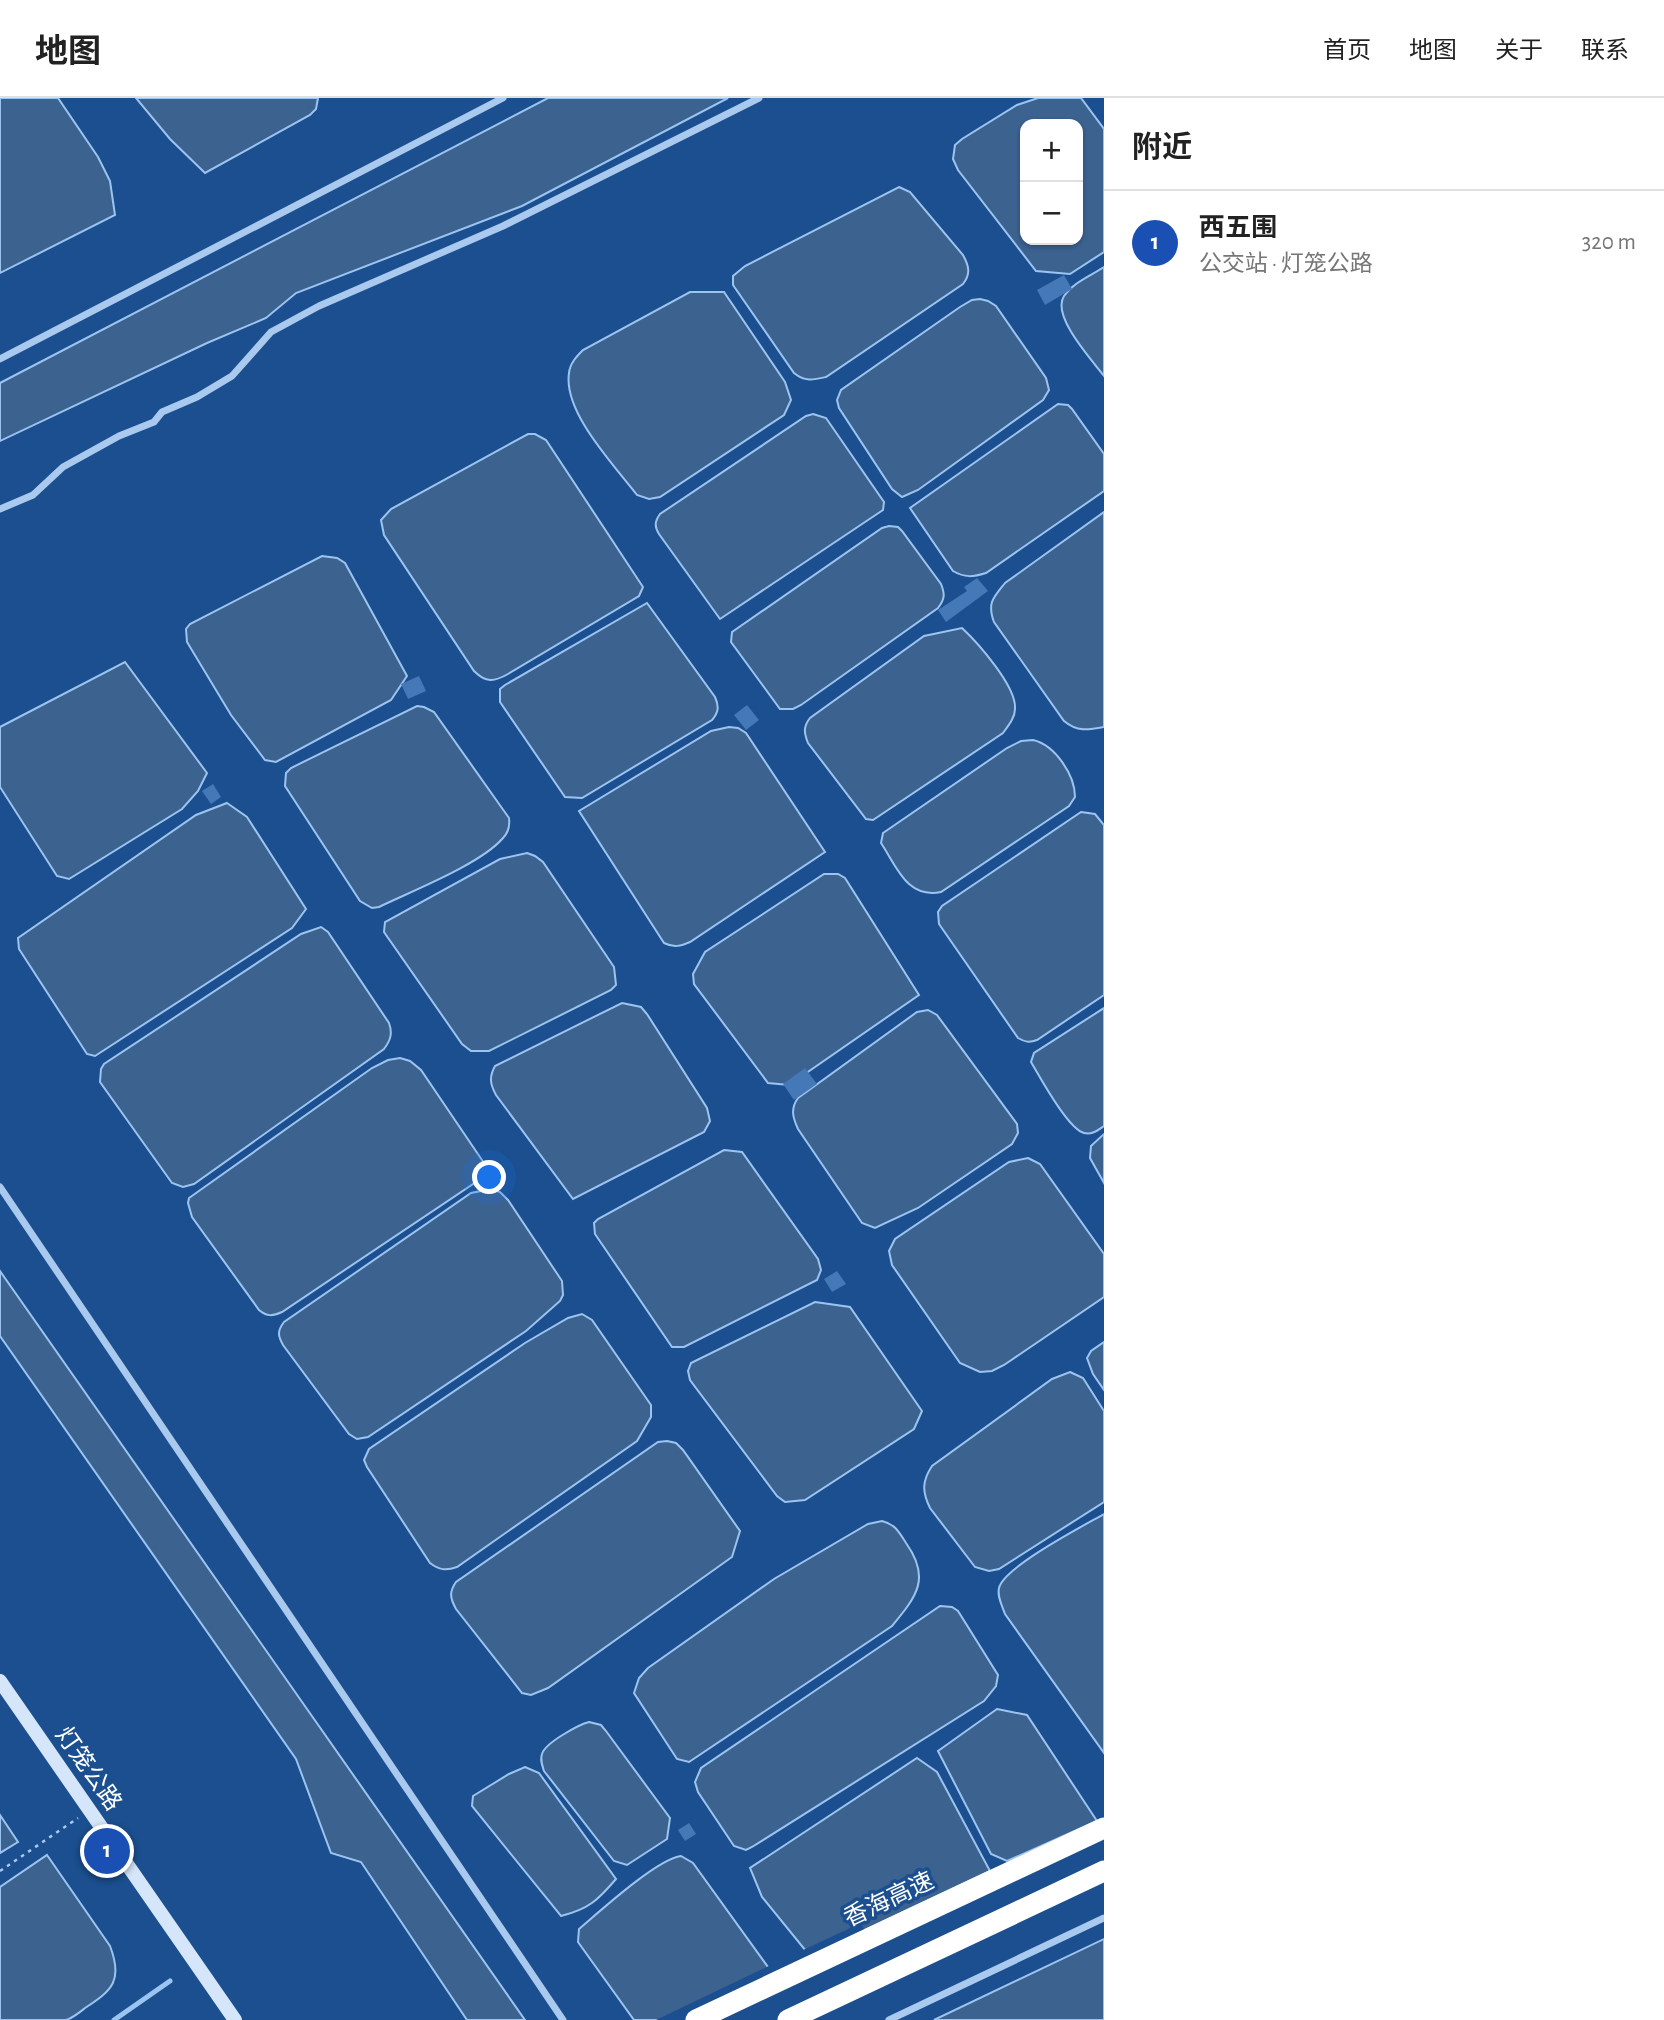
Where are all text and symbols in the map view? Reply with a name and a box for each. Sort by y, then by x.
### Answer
text: 地图 [35,36,101,69]
text: 首页 [1323,39,1371,63]
text: 地图 [1409,39,1457,63]
text: 关于 [1495,39,1543,63]
text: 联系 [1581,39,1629,63]
map controls [1020,119,1083,245]
button: + [1020,119,1083,182]
text: 附近 [1132,133,1192,163]
button: − [1020,182,1083,245]
text: 西五围 [1199,215,1277,241]
text: 1 [1151,231,1159,254]
text: 320 m [1582,231,1636,254]
text: 公交站 · 灯笼公路 [1199,253,1373,276]
your location [472,1160,506,1194]
street label: 灯笼公路 [51,1722,127,1815]
pin: 1 [84,1825,130,1877]
street label: 香海高速 [840,1867,938,1931]

